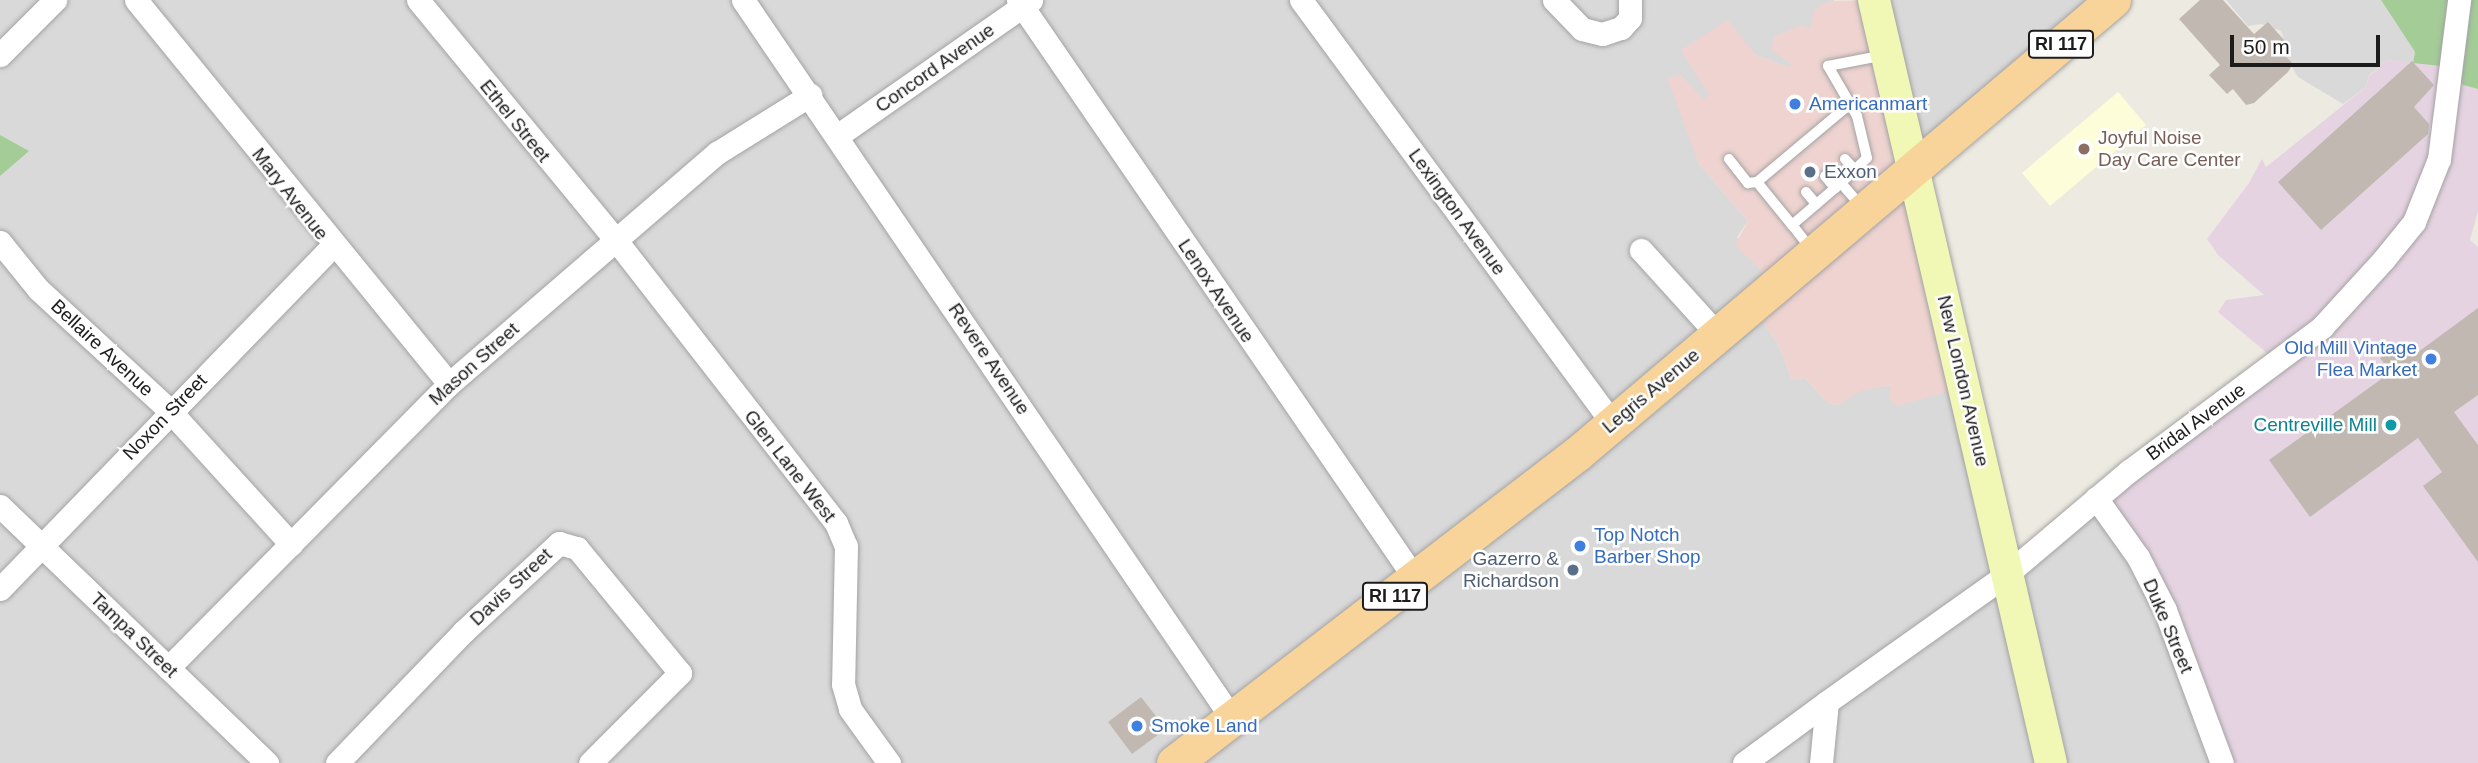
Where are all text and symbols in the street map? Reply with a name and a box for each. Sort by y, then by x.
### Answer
street label: Concord Avenue [871,18,999,118]
scale bar [2233,21,2384,65]
road number: RI 117 [2028,29,2094,58]
text: 50 m [2243,35,2290,58]
street label: Ethel Street [475,75,555,167]
place label: Americanmart [1809,93,1927,115]
marker: Americanmart [1787,96,1803,112]
place label: Joyful Noise Day Care Center [2098,127,2241,171]
marker: Joyful Noise Day Care Center [2076,141,2092,157]
street label: Mary Avenue [247,143,333,245]
street label: Lexington Avenue [1403,144,1511,280]
place label: Exxon [1824,161,1877,183]
marker: Exxon [1802,164,1818,180]
street label: Lenox Avenue [1173,234,1259,348]
street label: New London Avenue [1932,293,1994,469]
street label: Bellaire Avenue [46,294,158,402]
street label: Revere Avenue [943,298,1035,420]
street label: Mason Street [424,318,524,410]
place label: Old Mill Vintage Flea Market [2284,337,2417,381]
street label: Legris Avenue [1597,343,1705,439]
marker: Old Mill Vintage Flea Market [2423,351,2439,367]
street label: Noxon Street [118,369,212,465]
street label: Bridal Avenue [2142,378,2250,466]
street label: Glen Lane West [739,405,841,527]
place label: Centreville Mill [2253,414,2377,436]
marker: Centreville Mill [2383,417,2399,433]
place label: Top Notch Barber Shop [1594,524,1701,568]
marker: Top Notch Barber Shop [1572,538,1588,554]
street label: Davis Street [465,543,557,631]
place label: Gazerro & Richardson [1463,548,1559,592]
marker: Gazerro & Richardson [1565,562,1581,578]
street label: Duke Street [2138,575,2198,677]
road number: RI 117 [1362,582,1428,610]
street label: Tampa Street [85,588,183,682]
place label: Smoke Land [1151,715,1258,737]
marker: Smoke Land [1129,718,1145,734]

